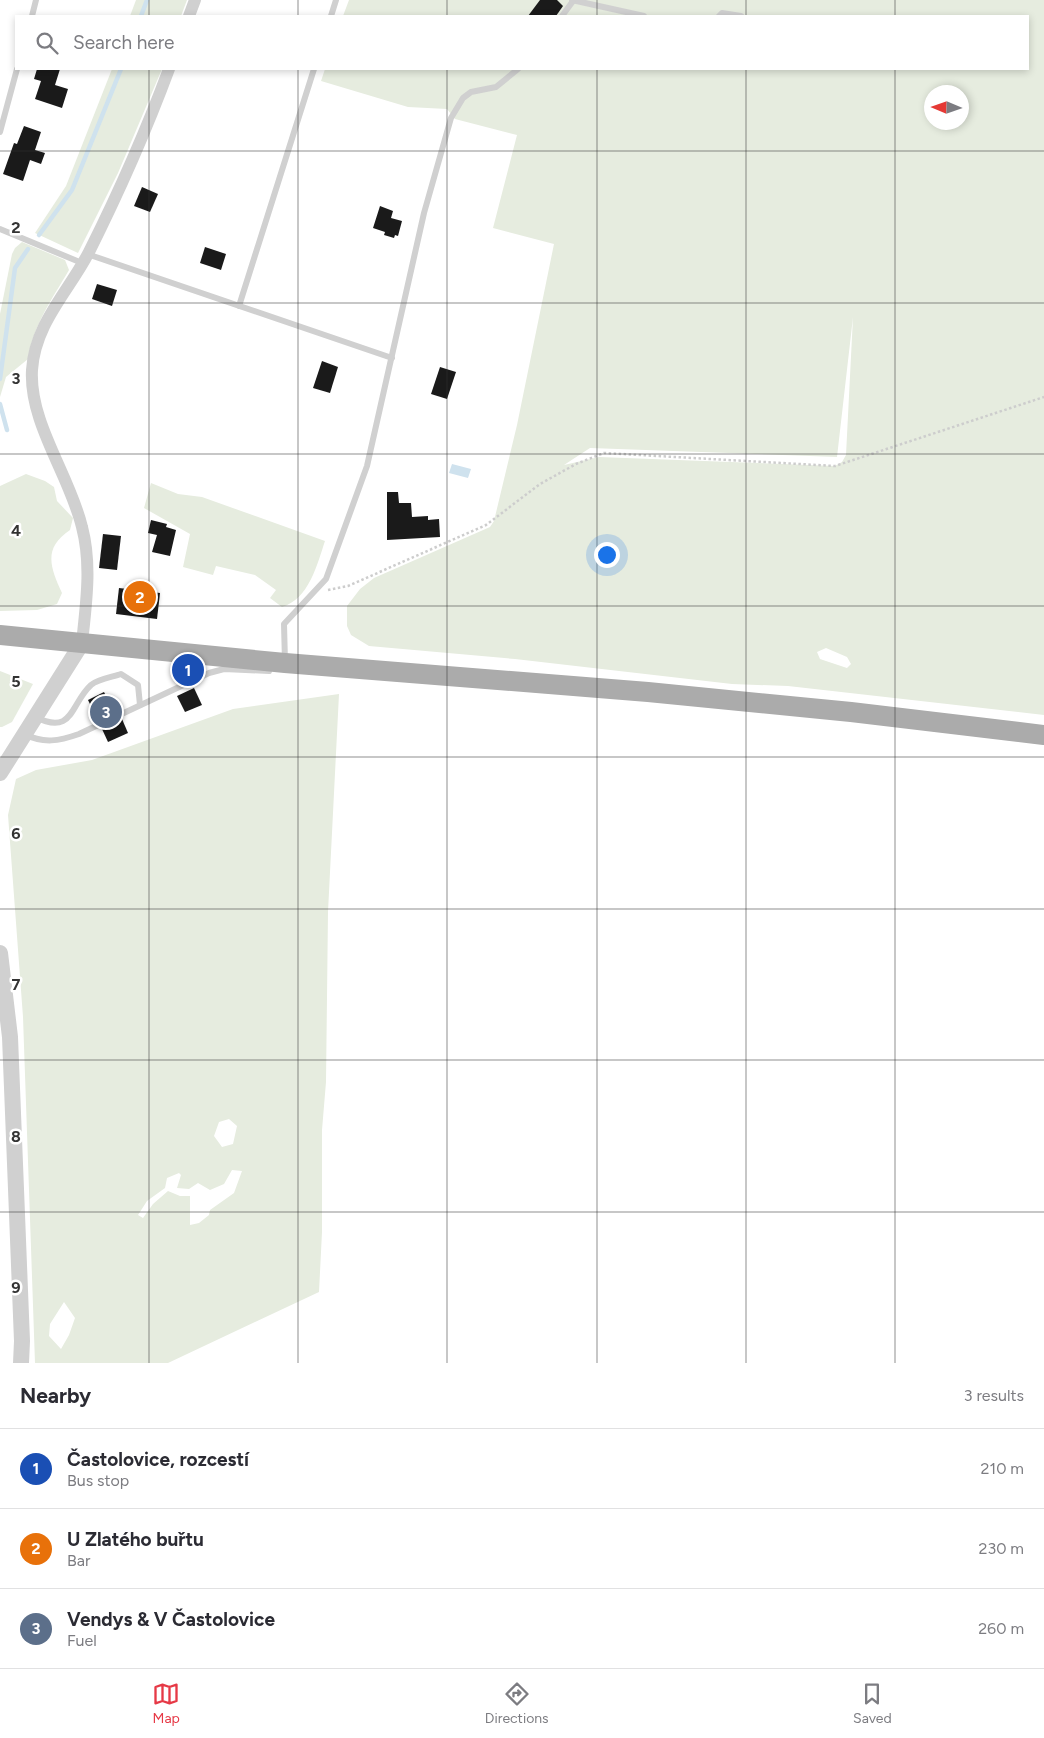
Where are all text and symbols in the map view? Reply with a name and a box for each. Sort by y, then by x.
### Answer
search box [15,15,1029,70]
icon: search [33,29,61,57]
text: Search here [73,31,175,54]
north arrow [924,85,969,130]
text: 2 [11,218,21,237]
text: 3 [12,369,21,388]
text: 4 [11,521,21,540]
your location [594,542,620,568]
pin: 2 [124,578,156,616]
pin: 1 [172,651,204,689]
text: 5 [11,672,21,691]
pin: 3 [90,693,122,731]
text: 6 [11,824,21,843]
text: 7 [12,975,21,994]
text: 8 [11,1127,21,1146]
text: 9 [11,1278,21,1297]
text: Nearby [20,1383,91,1408]
text: 3 results [964,1386,1024,1405]
text: Častolovice, rozcestí [67,1448,249,1471]
text: 1 [33,1459,39,1478]
text: 210 m [981,1459,1024,1478]
text: Bus stop [67,1471,129,1490]
text: U Zlatého buřtu [67,1528,204,1551]
text: 2 [31,1539,41,1558]
text: 230 m [979,1539,1024,1558]
text: Bar [67,1551,90,1570]
text: Vendys & V Častolovice [67,1608,275,1631]
text: 3 [32,1619,40,1638]
text: 260 m [978,1619,1024,1638]
text: Fuel [67,1631,97,1650]
tab: Map [152,1680,180,1727]
tab: Directions [485,1680,549,1727]
tab: Saved [853,1680,892,1727]

